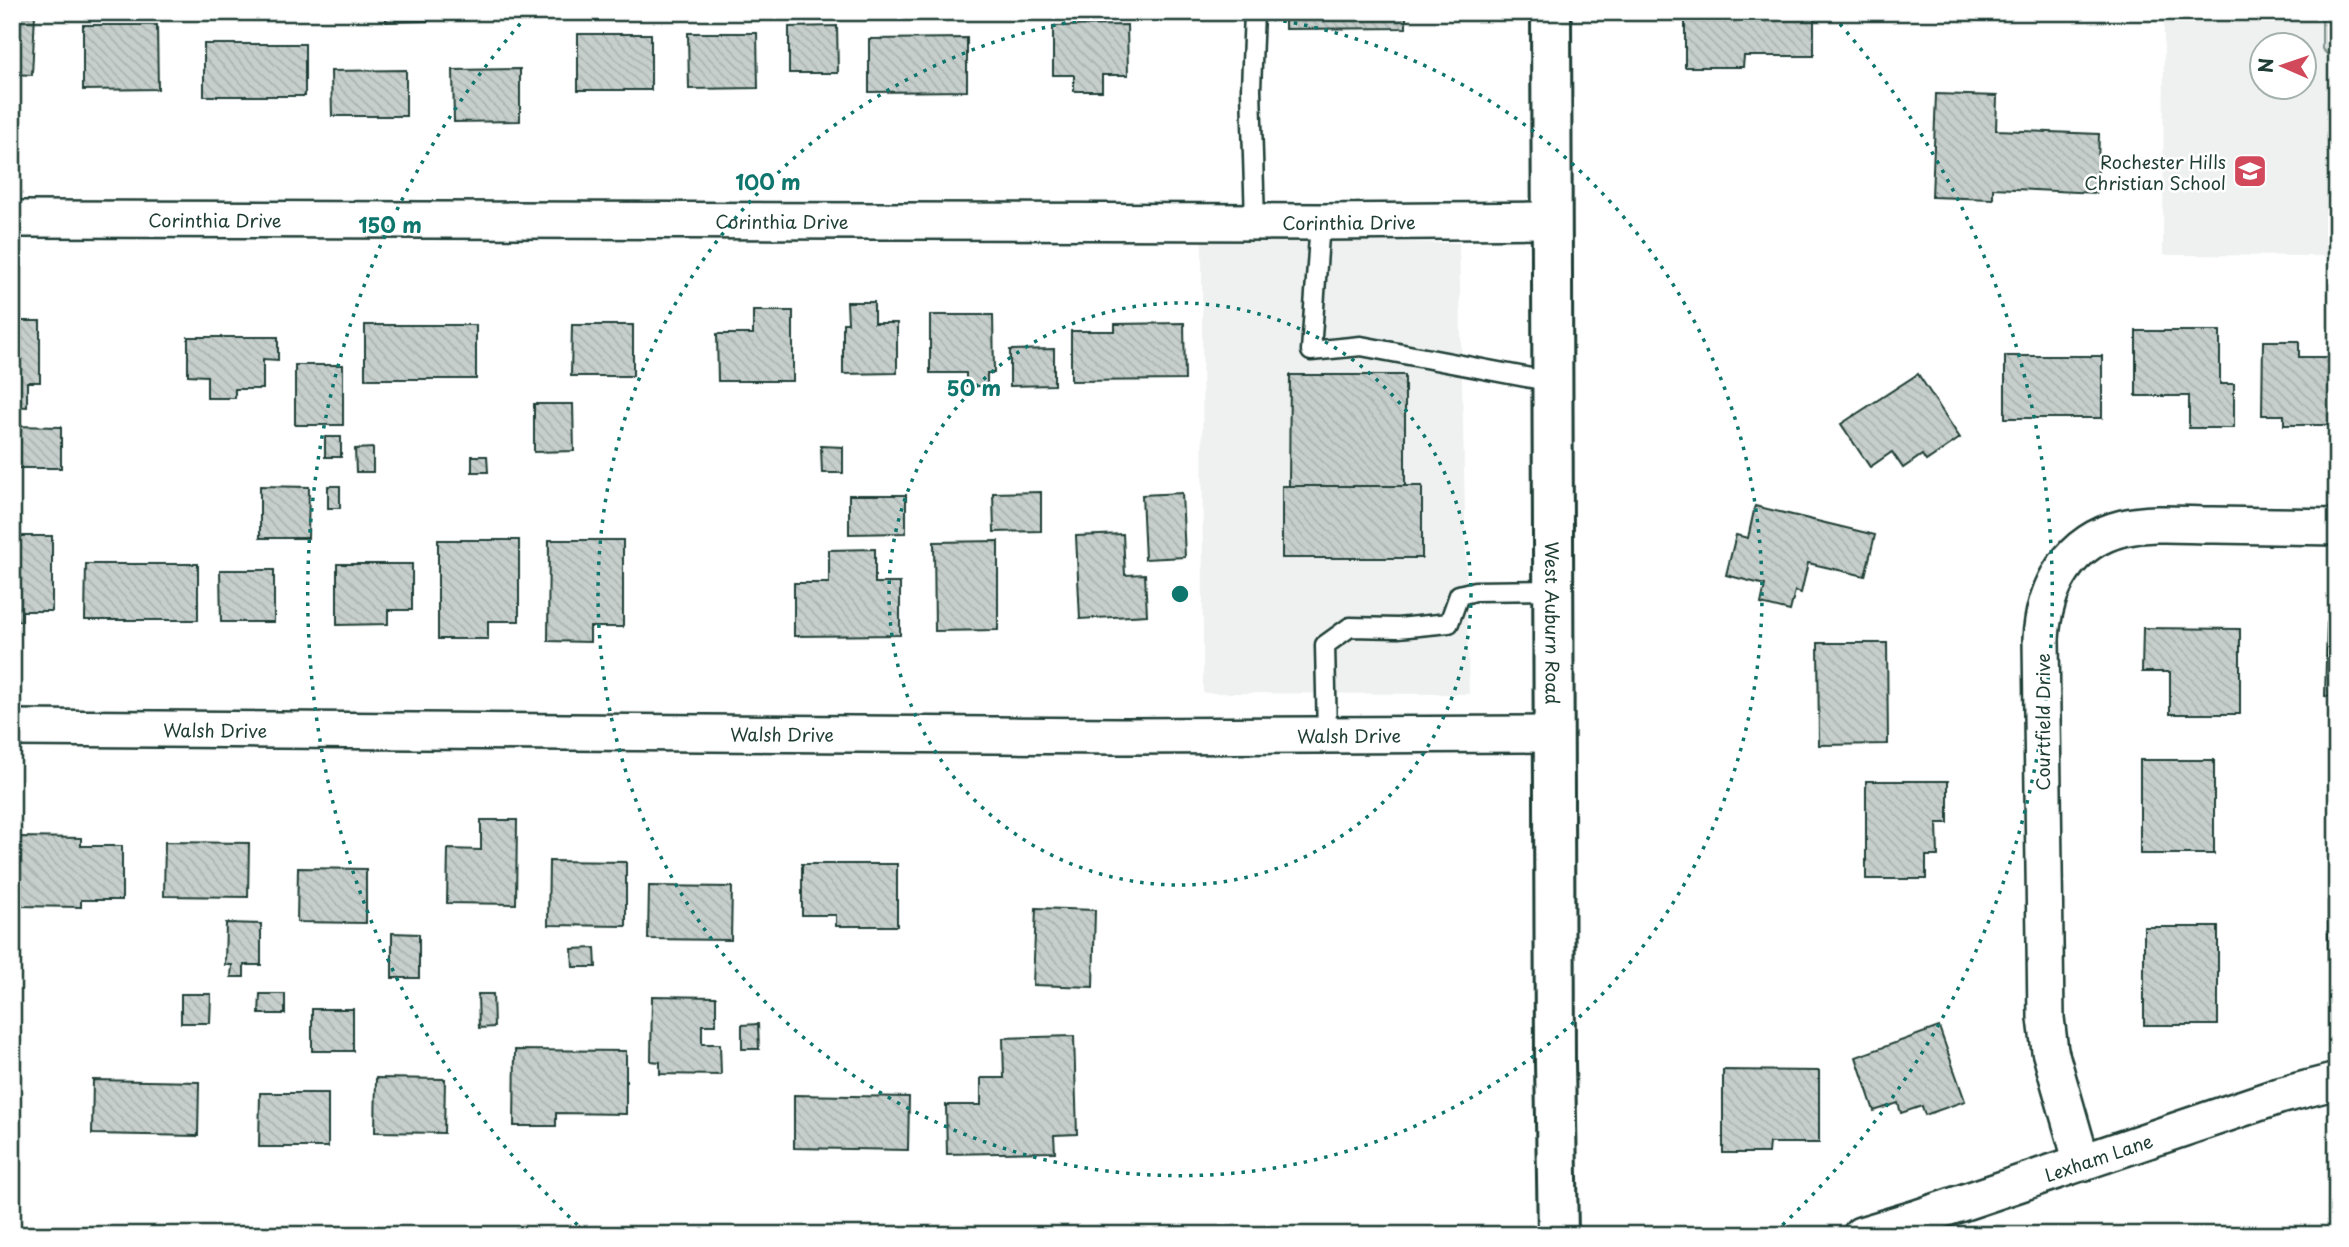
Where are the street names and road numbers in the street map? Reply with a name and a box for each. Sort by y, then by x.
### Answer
street label: Corinthia Drive [148,206,282,233]
street label: Corinthia Drive [715,207,849,234]
street label: Corinthia Drive [1282,208,1416,236]
street label: West Auburn Road [1540,541,1567,704]
street label: Courtfield Drive [2029,653,2056,791]
street label: Walsh Drive [163,716,267,743]
street label: Walsh Drive [730,720,834,747]
street label: Walsh Drive [1297,721,1401,749]
street label: Lexham Lane [2041,1126,2156,1188]

